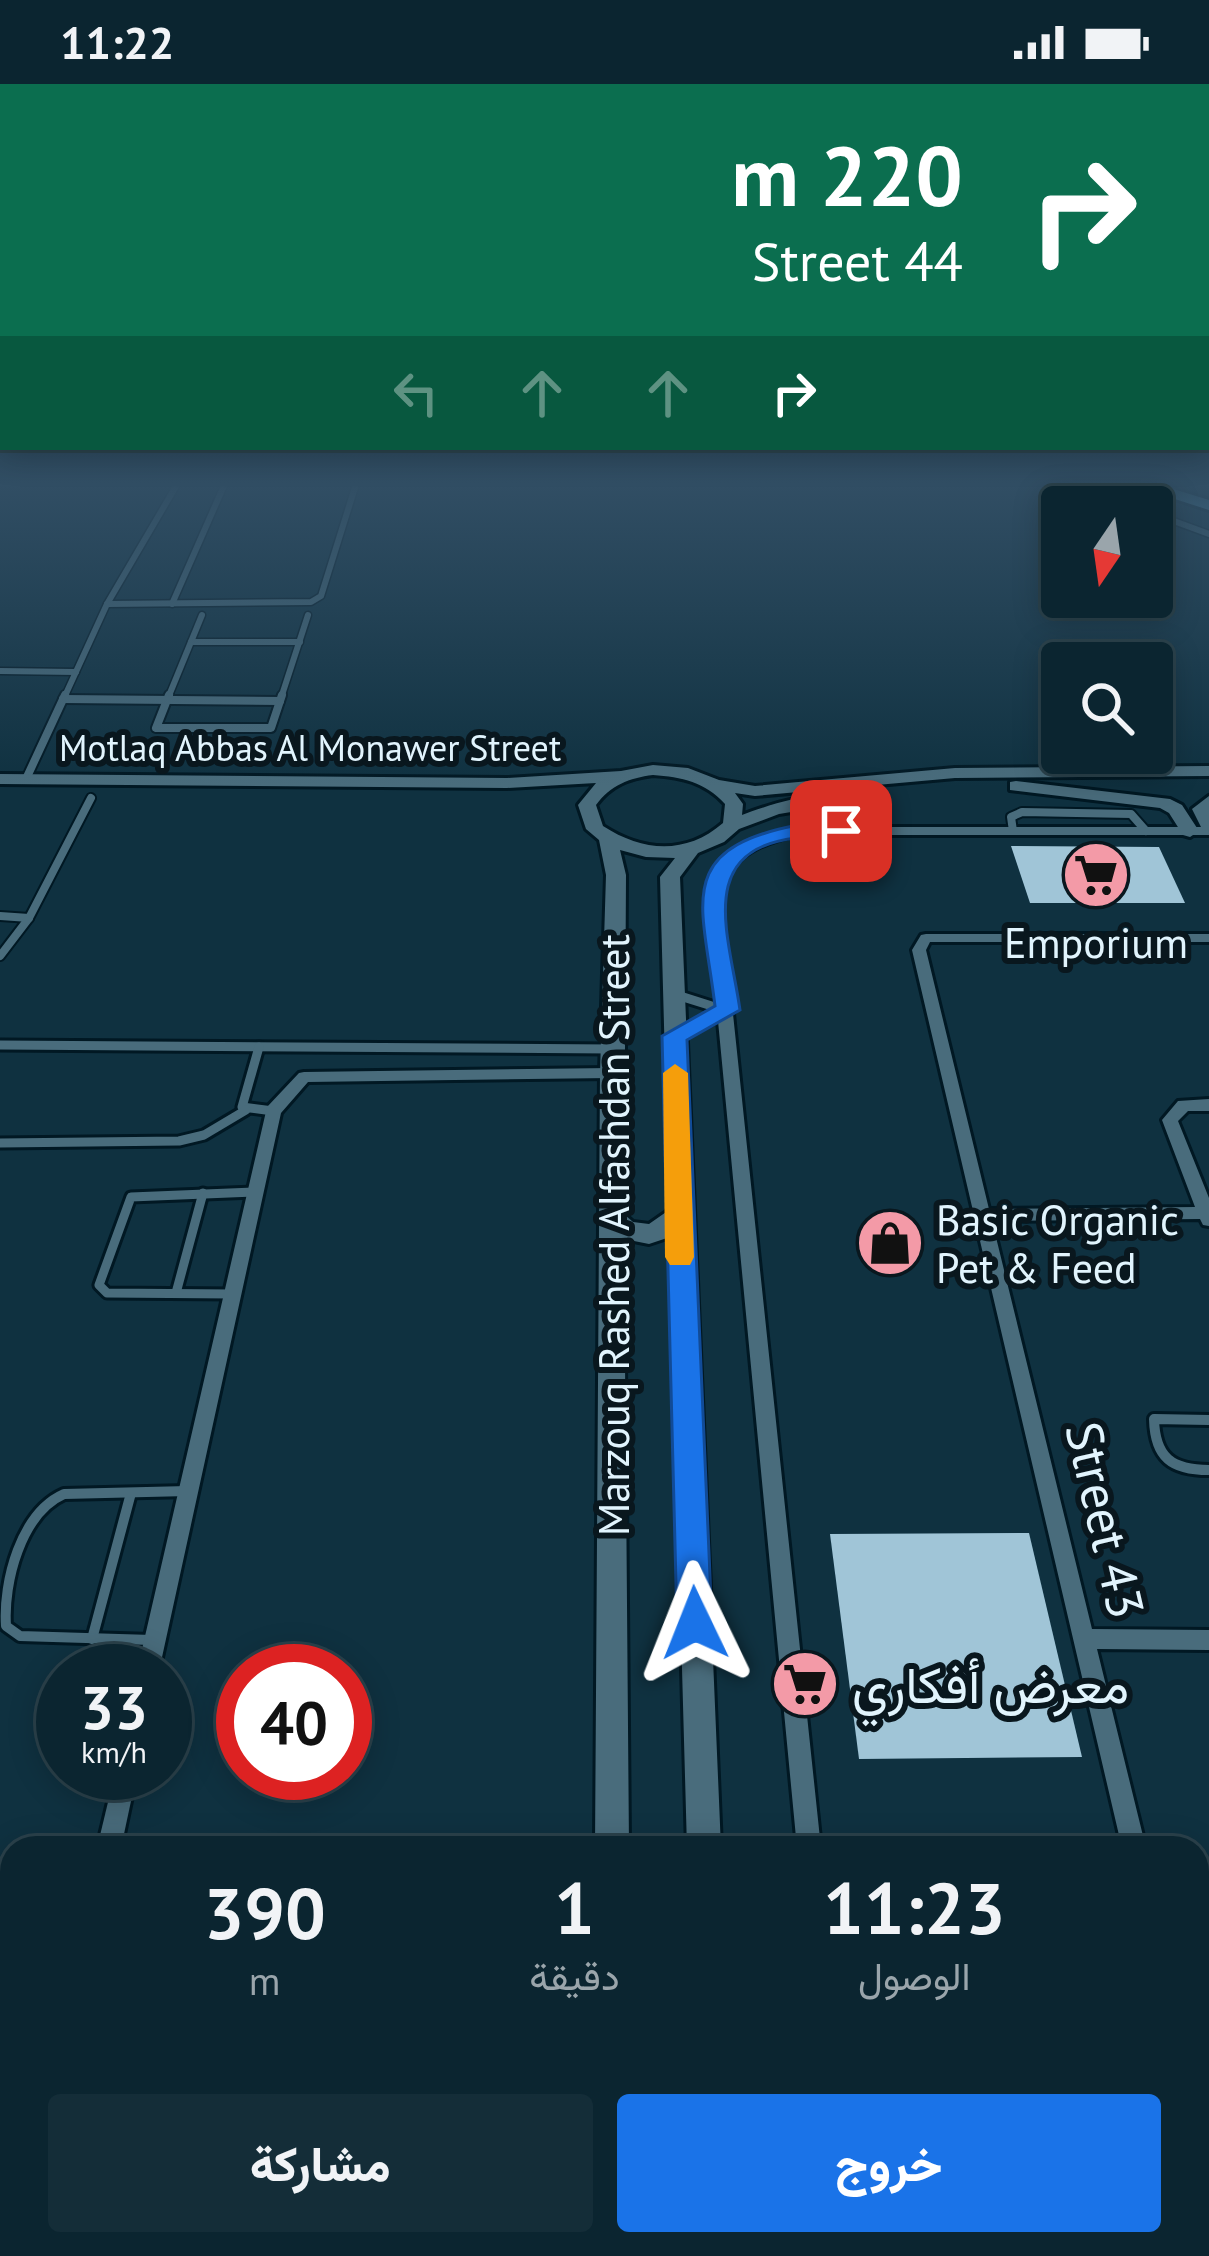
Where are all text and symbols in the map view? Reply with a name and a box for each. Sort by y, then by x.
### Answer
text: 11:22 [60,13,174,71]
text: 220 m [731,120,963,229]
icon: right [1005,132,1161,288]
text: Street 44 [752,226,963,296]
icon: left [383,360,449,426]
icon: ahead [509,360,575,426]
icon: ahead [635,360,701,426]
icon: right [761,360,827,426]
north arrow [1041,486,1173,618]
map controls [1041,486,1173,774]
button: search [1041,642,1173,774]
street label: Motlaq Abbas Al Monawer Street [59,724,561,771]
pin [790,780,892,882]
icon: arrive [808,798,874,864]
supermarket icon: Emporium [1061,840,1131,910]
place label: Emporium [1004,915,1188,970]
street label: Marzouq Rashed Alfashdan Street [586,934,641,1536]
place label: Basic Organic Pet & Feed [936,1192,1179,1295]
shop icon: Basic Organic Pet & Feed [855,1208,925,1278]
street label: Street 43 [1051,1415,1161,1625]
position arrow [632,1560,758,1686]
speed limit sign: 40 [216,1644,372,1800]
supermarket icon: معرض أفكاري [770,1649,840,1719]
place label: معرض أفكاري [852,1651,1129,1727]
text: 33 [80,1668,148,1746]
text: km/h [81,1732,147,1771]
text: 1 [554,1861,595,1954]
text: 11:23 [823,1861,1006,1954]
text: 390 [203,1866,326,1959]
text: دقيقة [529,1950,620,2001]
text: الوصول [858,1950,971,2001]
text: m [249,1955,280,2006]
button: مشاركة [48,2094,593,2232]
button: خروج [617,2094,1161,2232]

